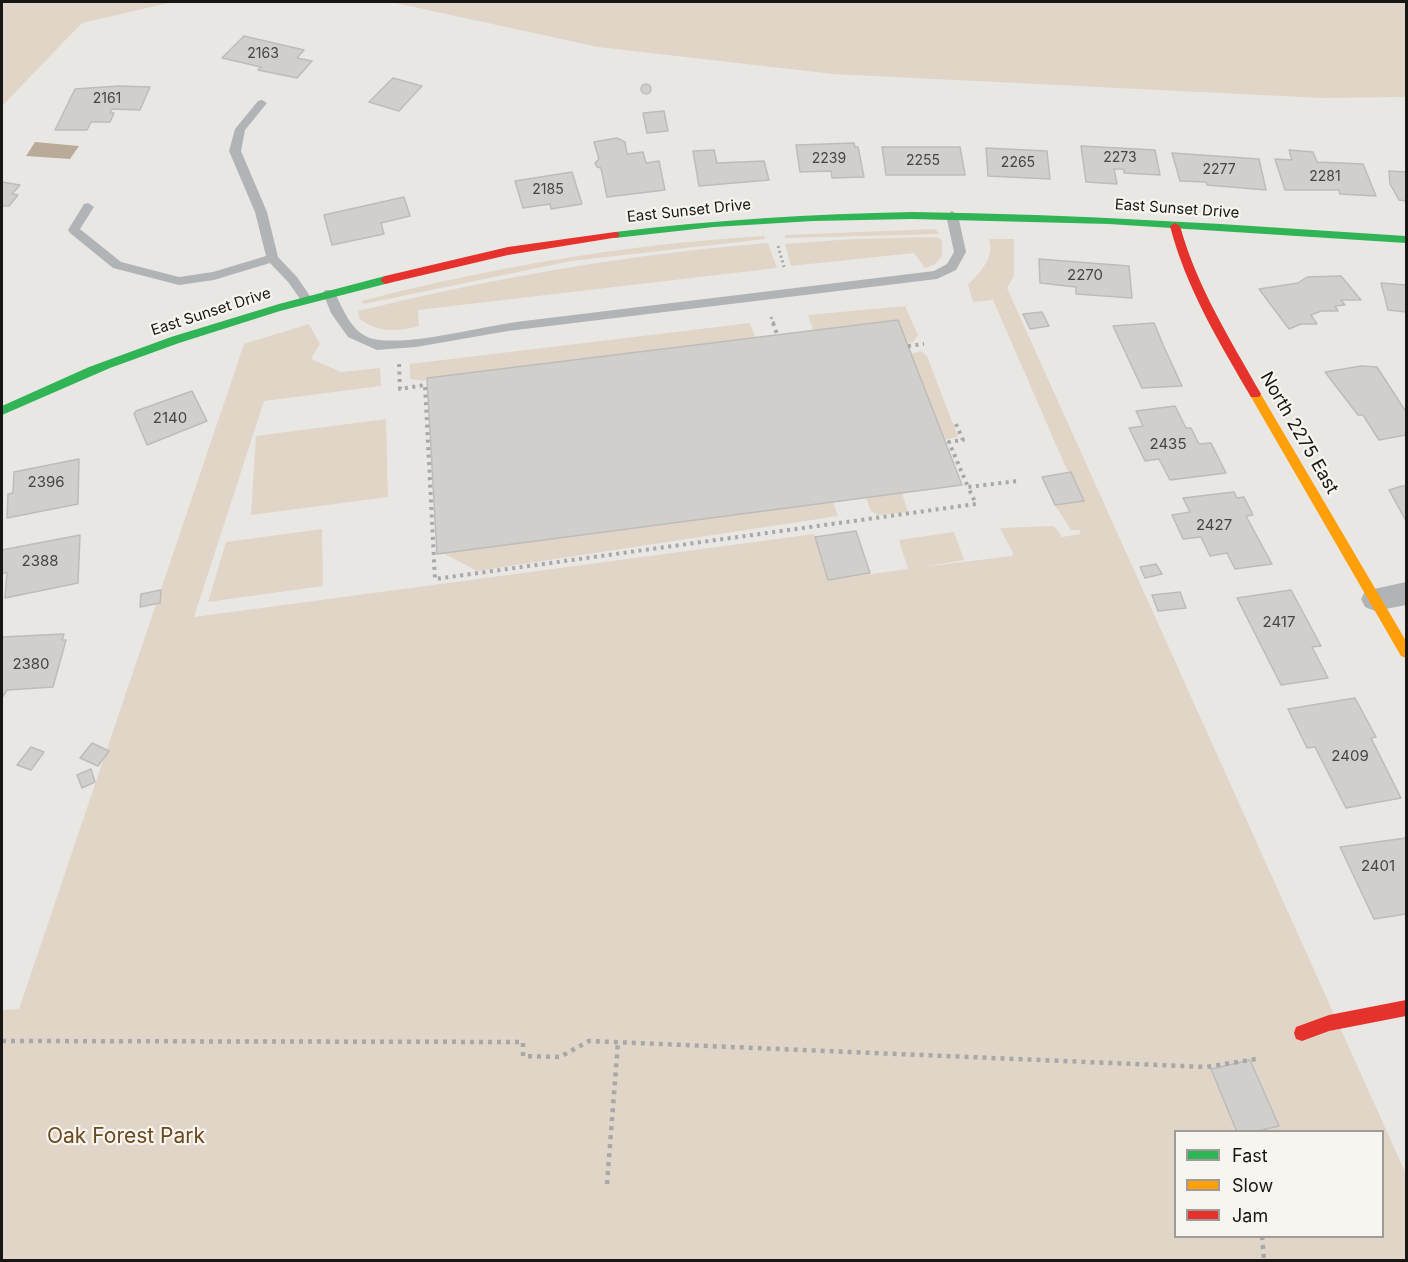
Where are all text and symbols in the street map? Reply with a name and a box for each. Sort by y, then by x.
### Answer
house number: 2163 [247,46,279,62]
house number: 2161 [93,91,121,107]
house number: 2273 [1103,150,1137,166]
house number: 2239 [812,151,846,167]
house number: 2255 [906,153,940,169]
house number: 2265 [1001,155,1035,171]
house number: 2277 [1202,162,1236,178]
house number: 2281 [1309,169,1341,185]
house number: 2185 [532,182,564,198]
street label: East Sunset Drive [626,196,752,226]
street label: East Sunset Drive [1114,196,1240,222]
house number: 2270 [1067,266,1103,284]
street label: East Sunset Drive [149,284,273,340]
street label: North 2275 East [1255,368,1343,498]
house number: 2140 [153,409,187,427]
house number: 2435 [1150,435,1186,453]
house number: 2396 [27,473,65,491]
house number: 2427 [1196,516,1232,534]
house number: 2388 [22,552,58,570]
house number: 2417 [1263,613,1295,631]
house number: 2380 [12,655,50,673]
house number: 2409 [1331,747,1369,765]
house number: 2401 [1361,857,1395,875]
park label: Oak Forest Park [47,1124,205,1150]
legend [1174,1130,1384,1238]
text: Fast [1232,1145,1268,1166]
text: Slow [1232,1175,1273,1196]
text: Jam [1232,1205,1268,1226]

